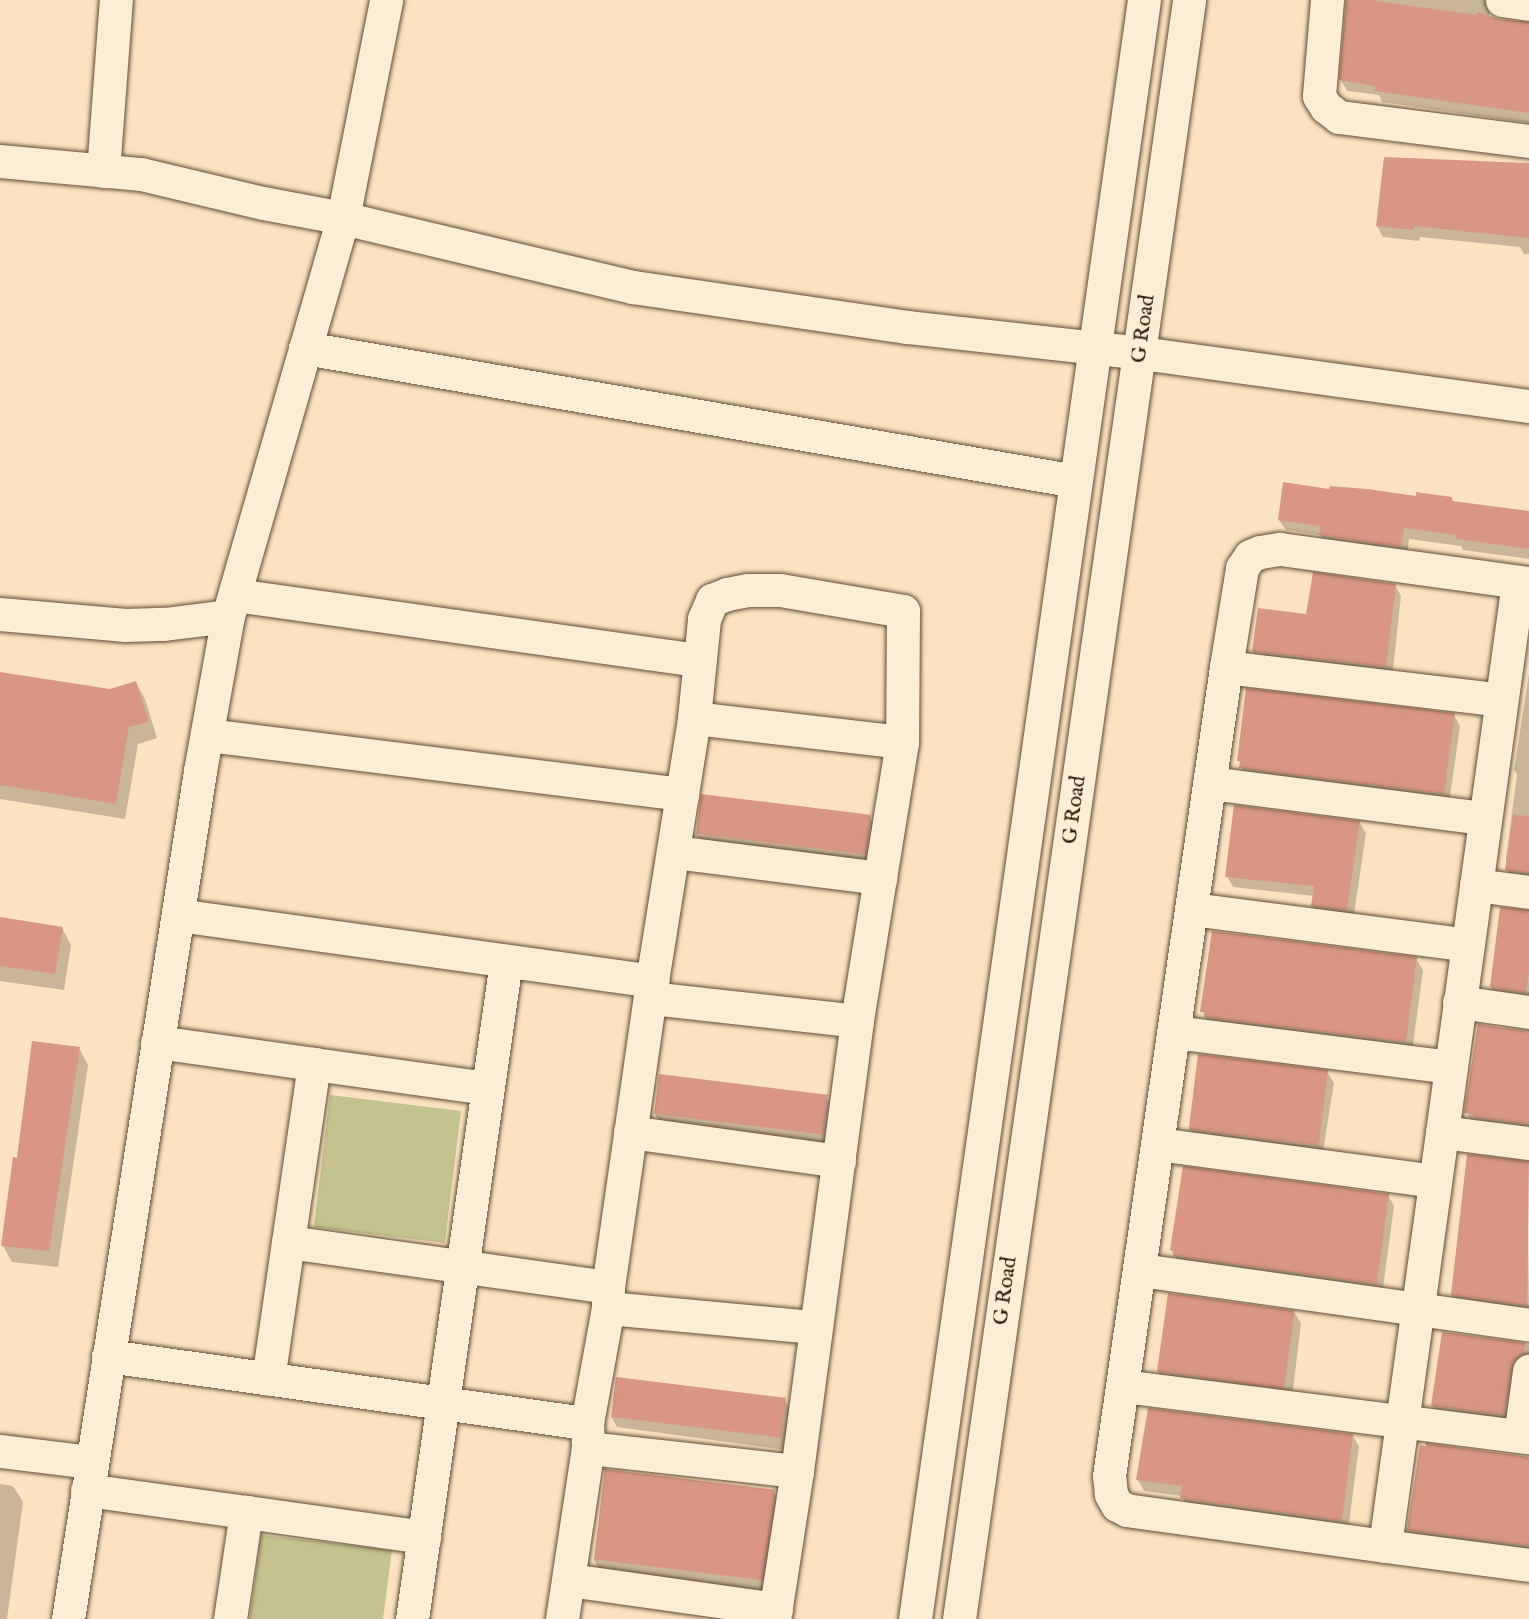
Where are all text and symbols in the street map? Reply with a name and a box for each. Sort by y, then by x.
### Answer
street label: G Road [1127,293,1161,365]
street label: G Road [1058,774,1092,846]
street label: G Road [989,1255,1023,1327]

